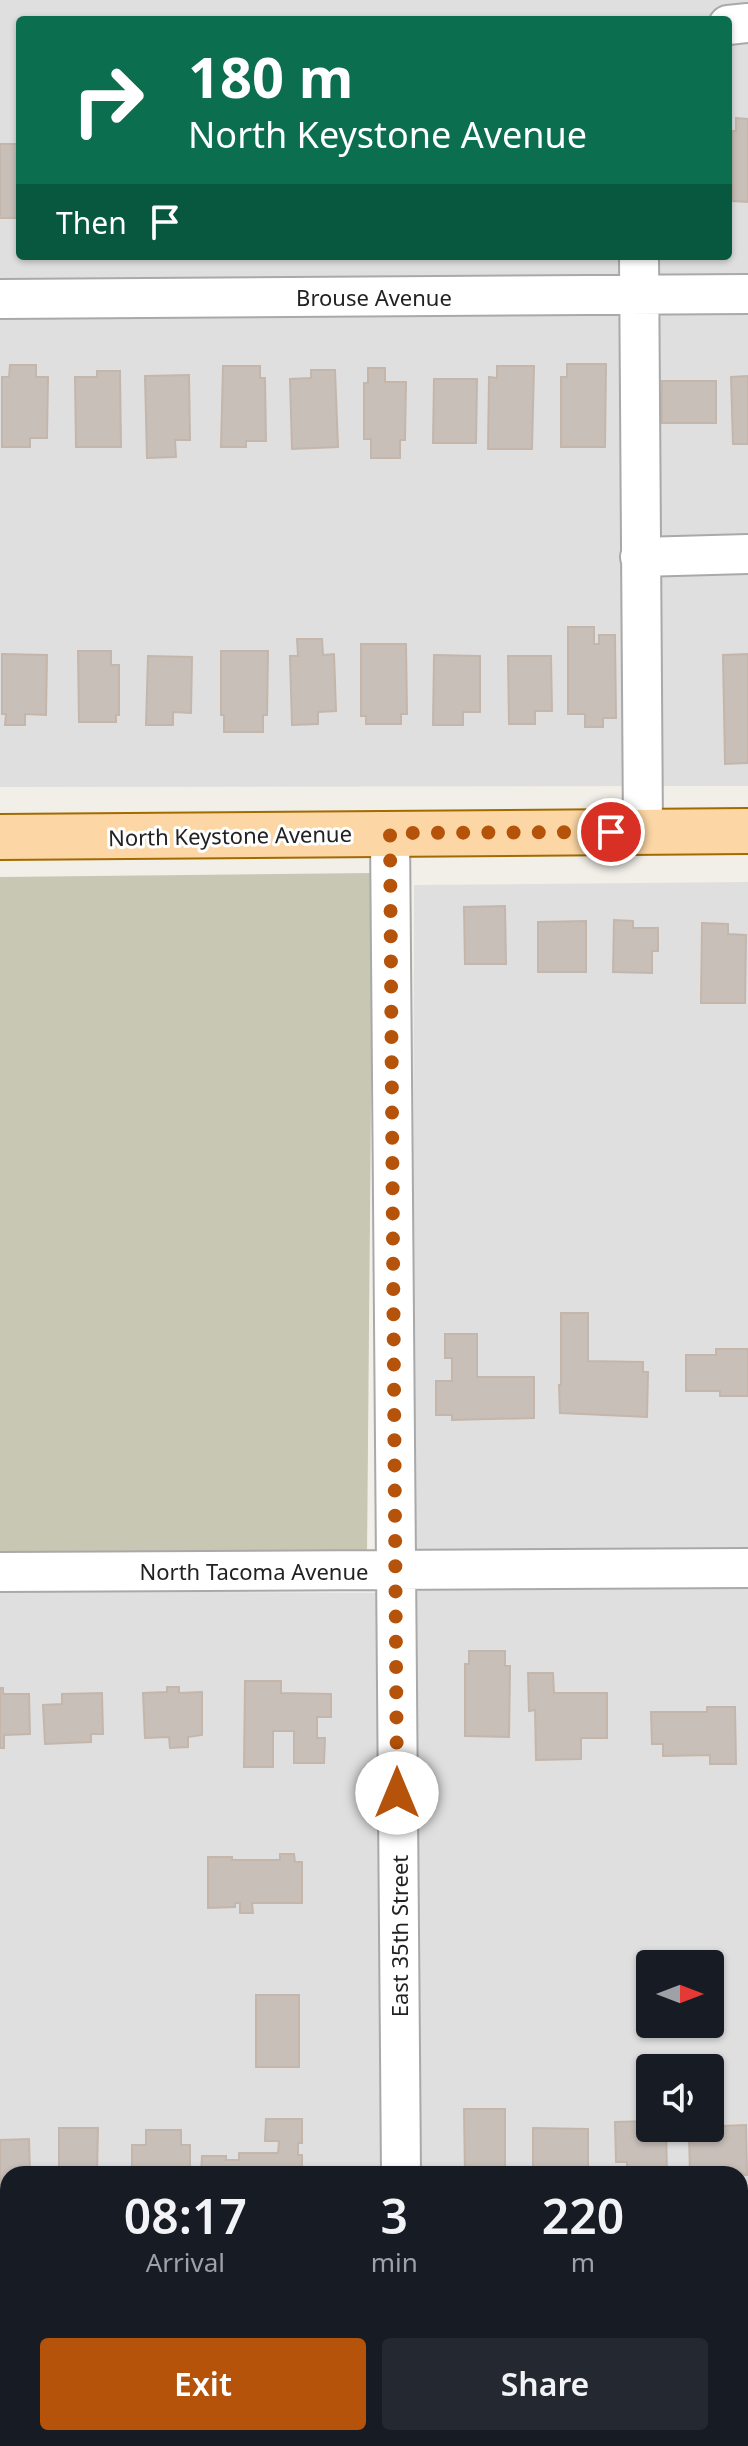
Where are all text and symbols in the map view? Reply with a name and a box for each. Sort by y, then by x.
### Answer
text: 180 m [188,38,353,114]
icon: right [56,48,160,152]
text: North Keystone Avenue [188,110,587,159]
icon: arrive [143,200,187,244]
text: Then [56,202,127,243]
street label: Brouse Avenue [296,282,452,312]
pin [577,798,645,866]
icon: arrive [589,810,633,854]
street label: North Keystone Avenue [108,818,352,852]
street label: North Tacoma Avenue [140,1556,368,1586]
position arrow [355,1751,439,1835]
street label: East 35th Street [384,1855,414,2017]
north arrow [636,1950,724,2038]
map controls [636,1950,724,2142]
button: sound [636,2054,724,2142]
text: 08:17 [124,2183,247,2248]
text: 3 [381,2183,408,2248]
text: 220 [542,2183,624,2248]
text: Arrival [146,2244,225,2280]
text: min [371,2244,418,2280]
text: m [571,2244,595,2280]
button: Exit [40,2338,366,2430]
button: Share [382,2338,708,2430]

